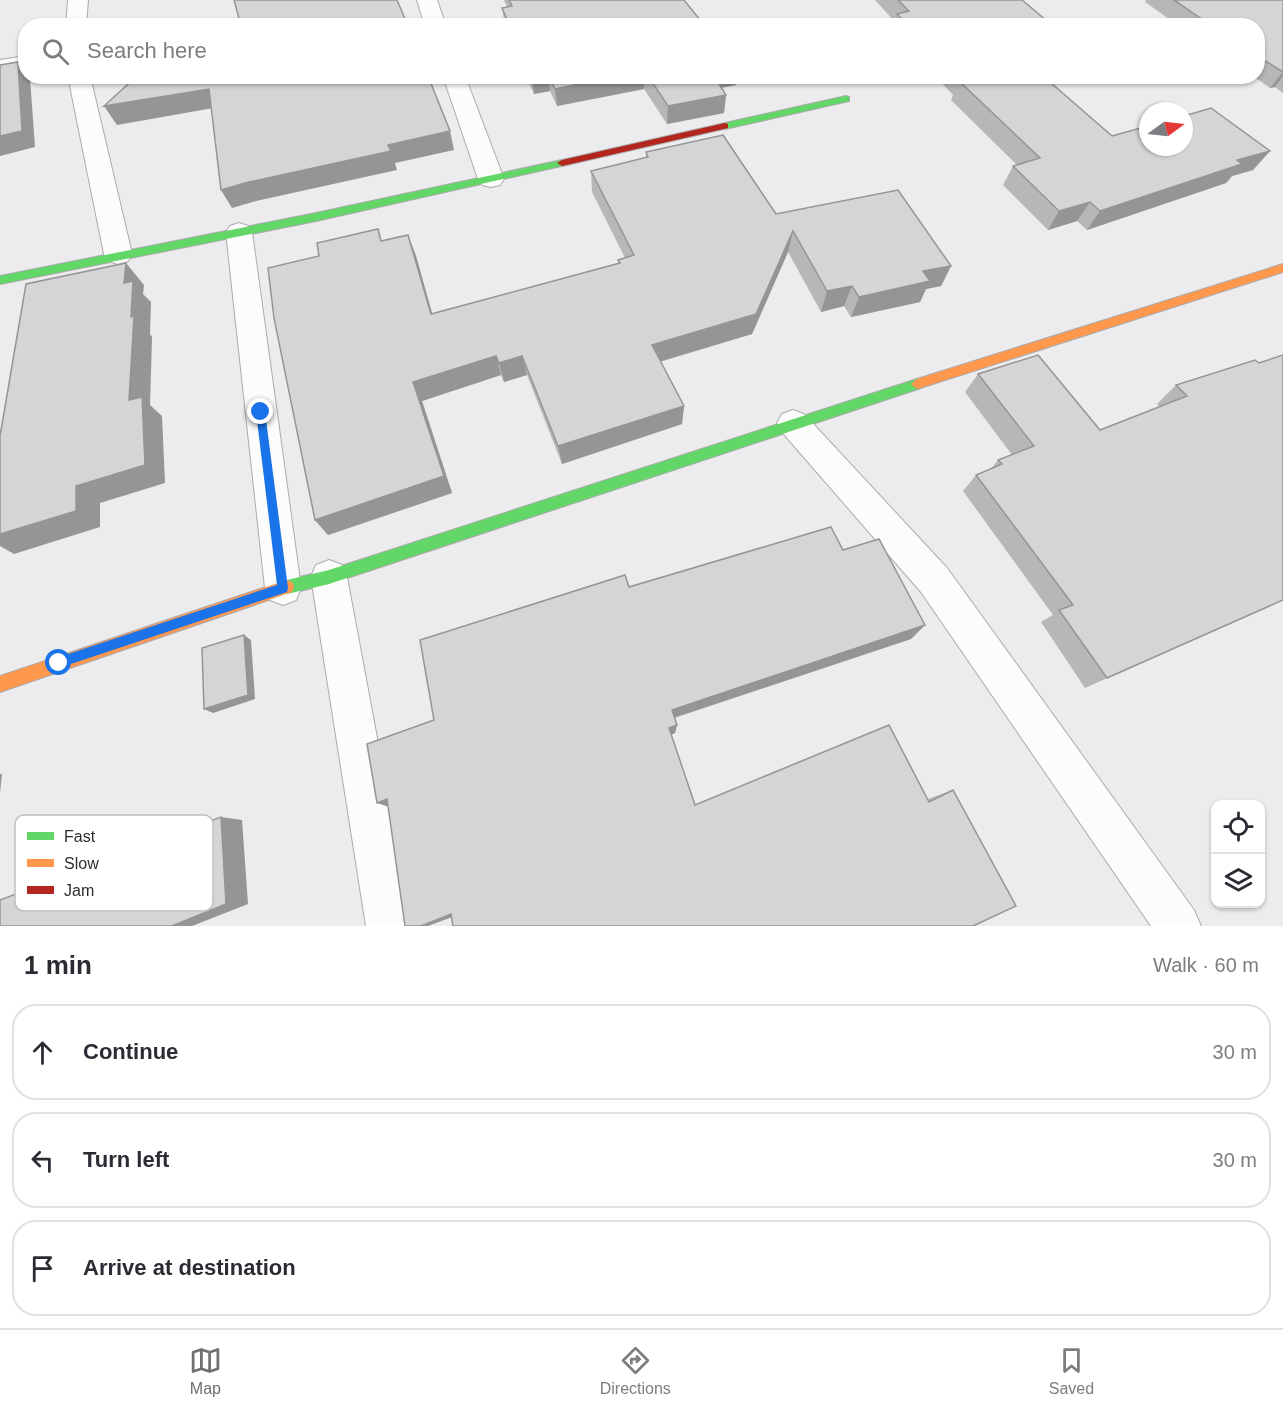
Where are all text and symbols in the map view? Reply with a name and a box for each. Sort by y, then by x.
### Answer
search box [18,18,1265,84]
icon: search [39,35,72,68]
text: Search here [87,38,207,63]
north arrow [1139,102,1193,156]
route end [247,398,273,424]
route start [45,649,71,675]
map controls [1211,800,1265,908]
button: locate [1211,800,1265,854]
legend [15,815,213,911]
text: Fast [64,828,96,845]
button: layers [1211,854,1265,908]
text: Slow [64,855,99,872]
text: Jam [64,882,94,899]
text: 1 min [24,950,92,980]
text: Walk · 60 m [1153,954,1259,976]
icon: ahead [26,1036,59,1069]
text: Continue [83,1039,178,1064]
text: 30 m [1213,1041,1257,1063]
icon: left [26,1144,59,1177]
text: Turn left [83,1147,169,1172]
text: 30 m [1213,1149,1257,1171]
icon: arrive [26,1252,59,1285]
text: Arrive at destination [83,1255,296,1280]
tab: Map [189,1344,222,1398]
tab: Directions [600,1344,671,1398]
tab: Saved [1049,1344,1094,1398]

